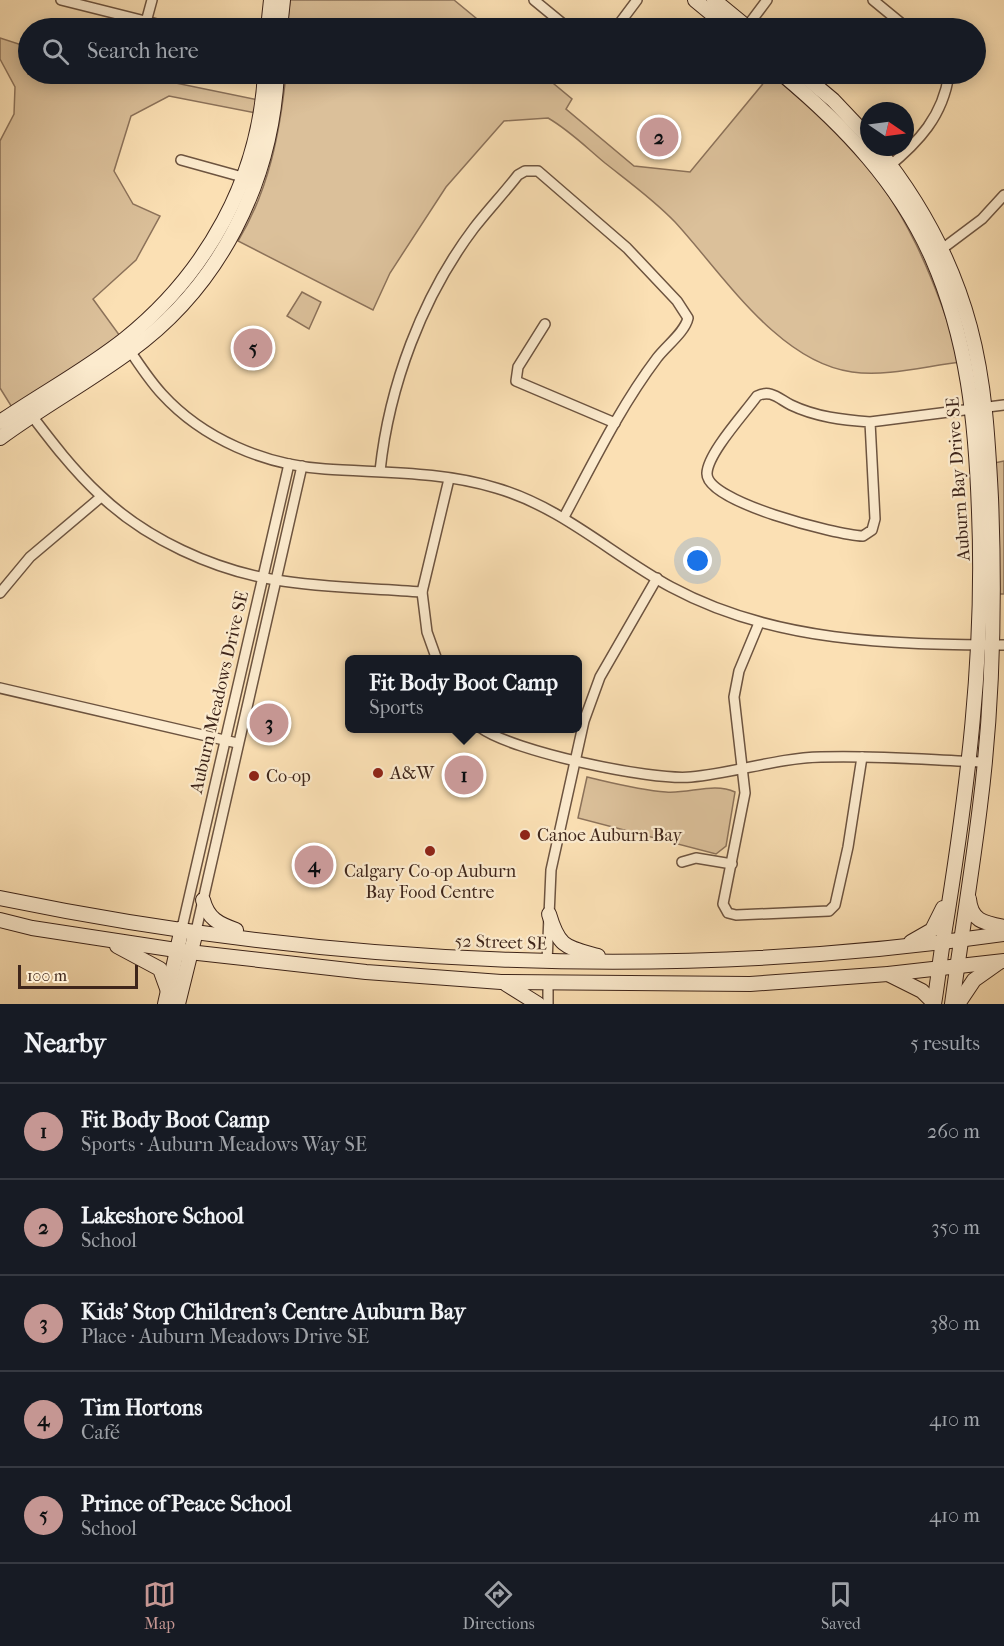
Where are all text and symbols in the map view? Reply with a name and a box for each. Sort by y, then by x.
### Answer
search box [18,18,986,84]
icon: search [39,35,72,68]
text: Search here [87,38,199,64]
north arrow [860,102,914,156]
pin: 2 [640,114,678,160]
pin: 5 [234,326,272,370]
street label: Auburn Bay Drive SE [942,396,975,563]
your location [683,546,712,575]
street label: Auburn Meadows Drive SE [186,589,253,796]
popup [345,655,582,733]
text: Fit Body Boot Camp [369,670,558,696]
text: Sports [369,696,424,719]
pin: 3 [250,700,288,746]
pin: 1 [444,752,484,798]
place label: A&W [389,763,435,784]
place label: Co-op [266,766,311,787]
marker: A&W [371,766,385,780]
marker: Co-op [247,769,261,783]
place label: Canoe Auburn Bay [537,825,683,846]
marker: Canoe Auburn Bay [518,828,532,842]
pin: 4 [294,842,334,888]
marker: Calgary Co-op Auburn Bay Food Centre [423,844,437,858]
place label: Calgary Co-op Auburn Bay Food Centre [344,861,517,903]
street label: 52 Street SE [454,930,548,955]
scale bar [18,962,138,989]
text: 100 m [27,966,67,985]
text: Nearby [24,1028,106,1059]
text: 5 results [910,1032,980,1055]
text: Fit Body Boot Camp [81,1107,270,1133]
text: 1 [40,1120,47,1143]
text: 260 m [927,1120,980,1143]
text: Sports · Auburn Meadows Way SE [81,1133,367,1156]
text: Lakeshore School [81,1203,244,1229]
text: 2 [38,1216,49,1239]
text: 350 m [931,1216,980,1239]
text: School [81,1229,137,1252]
text: Kids' Stop Children's Centre Auburn Bay [81,1299,466,1325]
text: 3 [39,1312,48,1335]
text: 380 m [930,1312,980,1335]
text: Place · Auburn Meadows Drive SE [81,1325,369,1348]
text: Tim Hortons [81,1395,202,1421]
text: 4 [38,1408,49,1431]
text: 410 m [929,1408,980,1431]
text: Café [81,1421,120,1444]
text: Prince of Peace School [81,1491,292,1517]
text: 5 [39,1504,48,1527]
text: 410 m [929,1504,980,1527]
text: School [81,1517,137,1540]
tab: Map [143,1578,176,1633]
tab: Directions [463,1578,535,1633]
tab: Saved [821,1578,861,1633]

